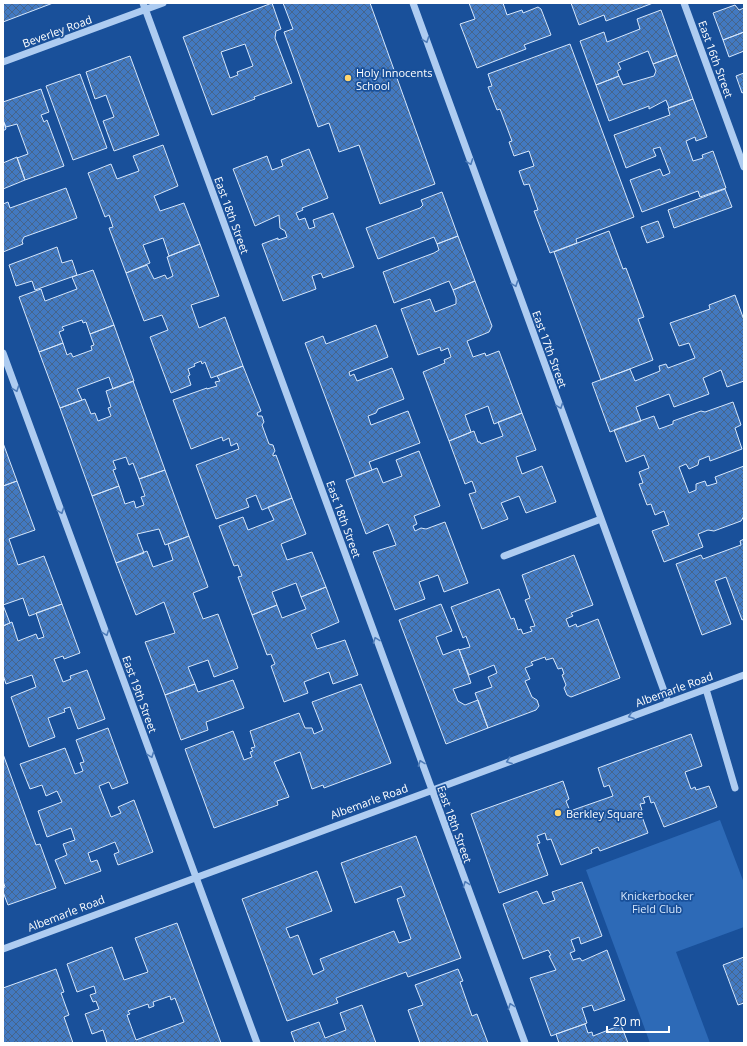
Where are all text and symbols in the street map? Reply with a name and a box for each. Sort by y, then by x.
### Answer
street label: Beverley Road [20,11,94,51]
street label: East 16th Street [695,18,737,100]
one-way arrow [421,36,430,43]
place label: Holy Innocents School [356,65,432,93]
marker: Holy Innocents School [343,73,353,83]
one-way arrow [466,158,474,165]
street label: East 18th Street [211,174,253,256]
one-way arrow [510,280,519,287]
street label: East 17th Street [529,308,571,390]
one-way arrow [12,386,20,393]
one-way arrow [555,402,563,409]
street label: East 18th Street [323,478,365,560]
one-way arrow [57,508,65,515]
one-way arrow [101,630,110,637]
one-way arrow [373,637,381,644]
street label: East 19th Street [119,653,161,735]
street label: Albemarle Road [633,668,715,710]
one-way arrow [628,711,635,720]
one-way arrow [146,752,154,759]
one-way arrow [506,756,513,765]
one-way arrow [417,759,425,766]
street label: Albemarle Road [328,780,410,822]
street label: East 18th Street [434,783,476,865]
place label: Berkley Square [566,806,643,821]
marker: Berkley Square [553,808,563,818]
one-way arrow [462,881,470,888]
park label: Knickerbocker Field Club [620,888,694,916]
street label: Albemarle Road [25,891,107,935]
one-way arrow [507,1003,516,1010]
scale bar [607,1008,669,1034]
text: 20 m [613,1013,641,1030]

